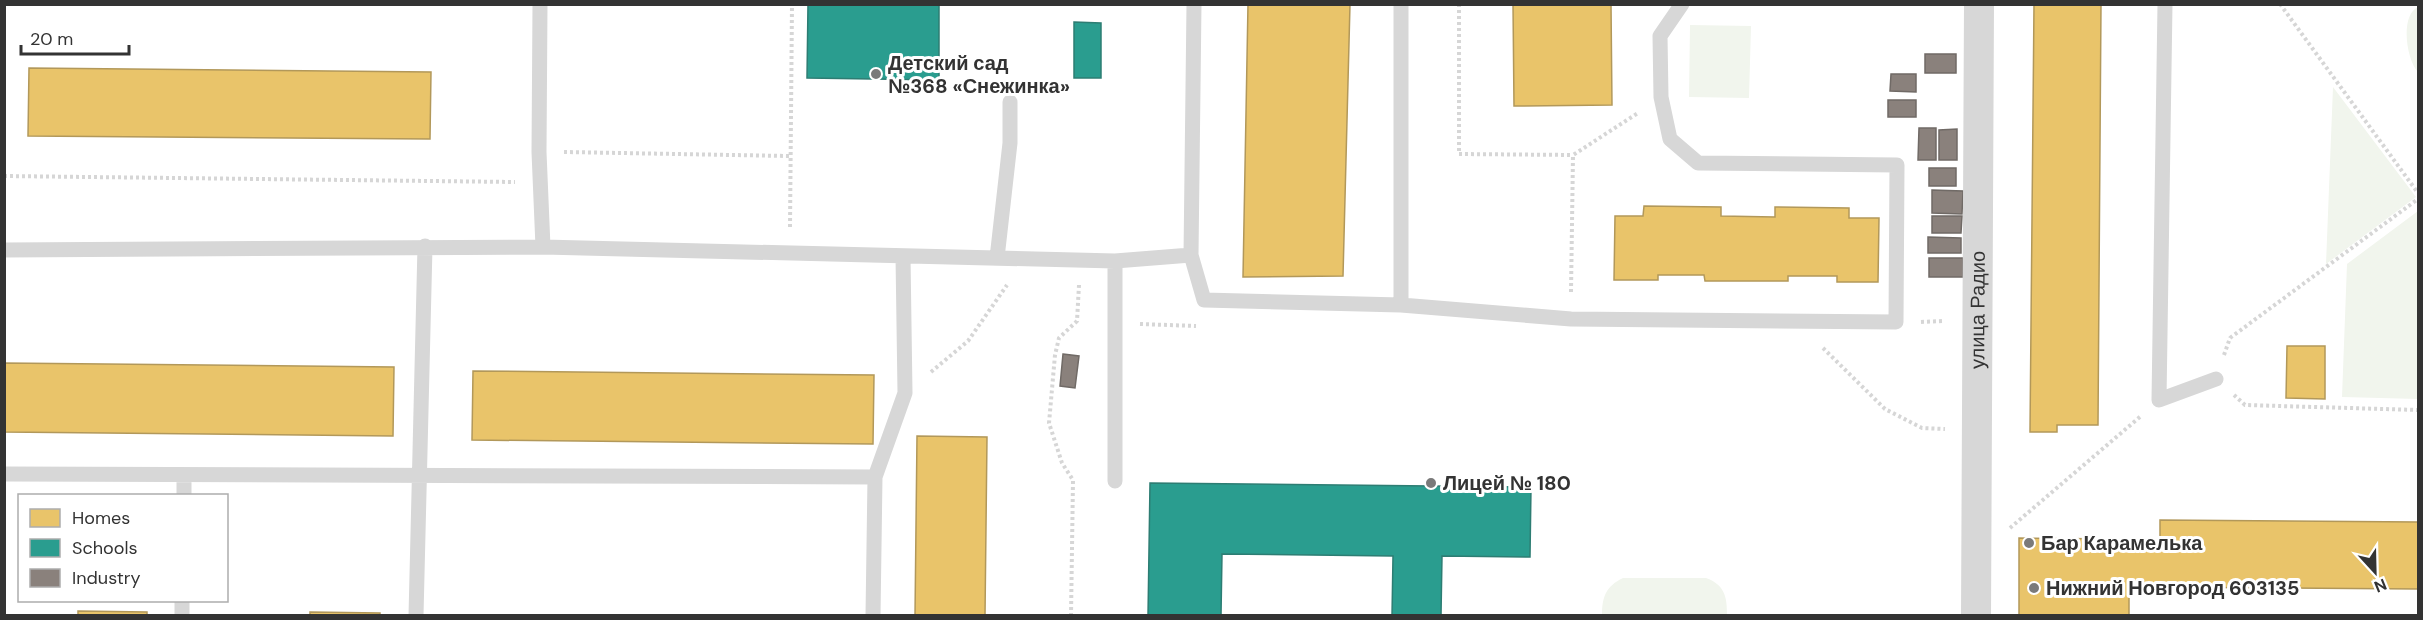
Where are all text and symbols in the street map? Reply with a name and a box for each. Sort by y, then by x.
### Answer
scale bar [21,18,129,56]
text: 20 m [30,27,73,51]
place label: Детский сад №368 «Снежинка» [888,50,1070,99]
marker: Детский сад №368 «Снежинка» [869,67,883,81]
street label: улица Радио [1964,251,1991,369]
place label: Лицей № 180 [1443,470,1571,496]
marker: Лицей № 180 [1424,476,1438,490]
legend [18,494,228,602]
text: Homes [72,506,130,530]
place label: Бар Карамелька [2041,530,2203,556]
text: Schools [72,536,137,560]
marker: Бар Карамелька [2022,536,2036,550]
north arrow [2345,542,2405,602]
text: Industry [72,566,141,590]
text: N [2371,574,2390,597]
place label: Нижний Новгород 603135 [2046,575,2300,601]
marker: Нижний Новгород 603135 [2027,581,2041,595]

